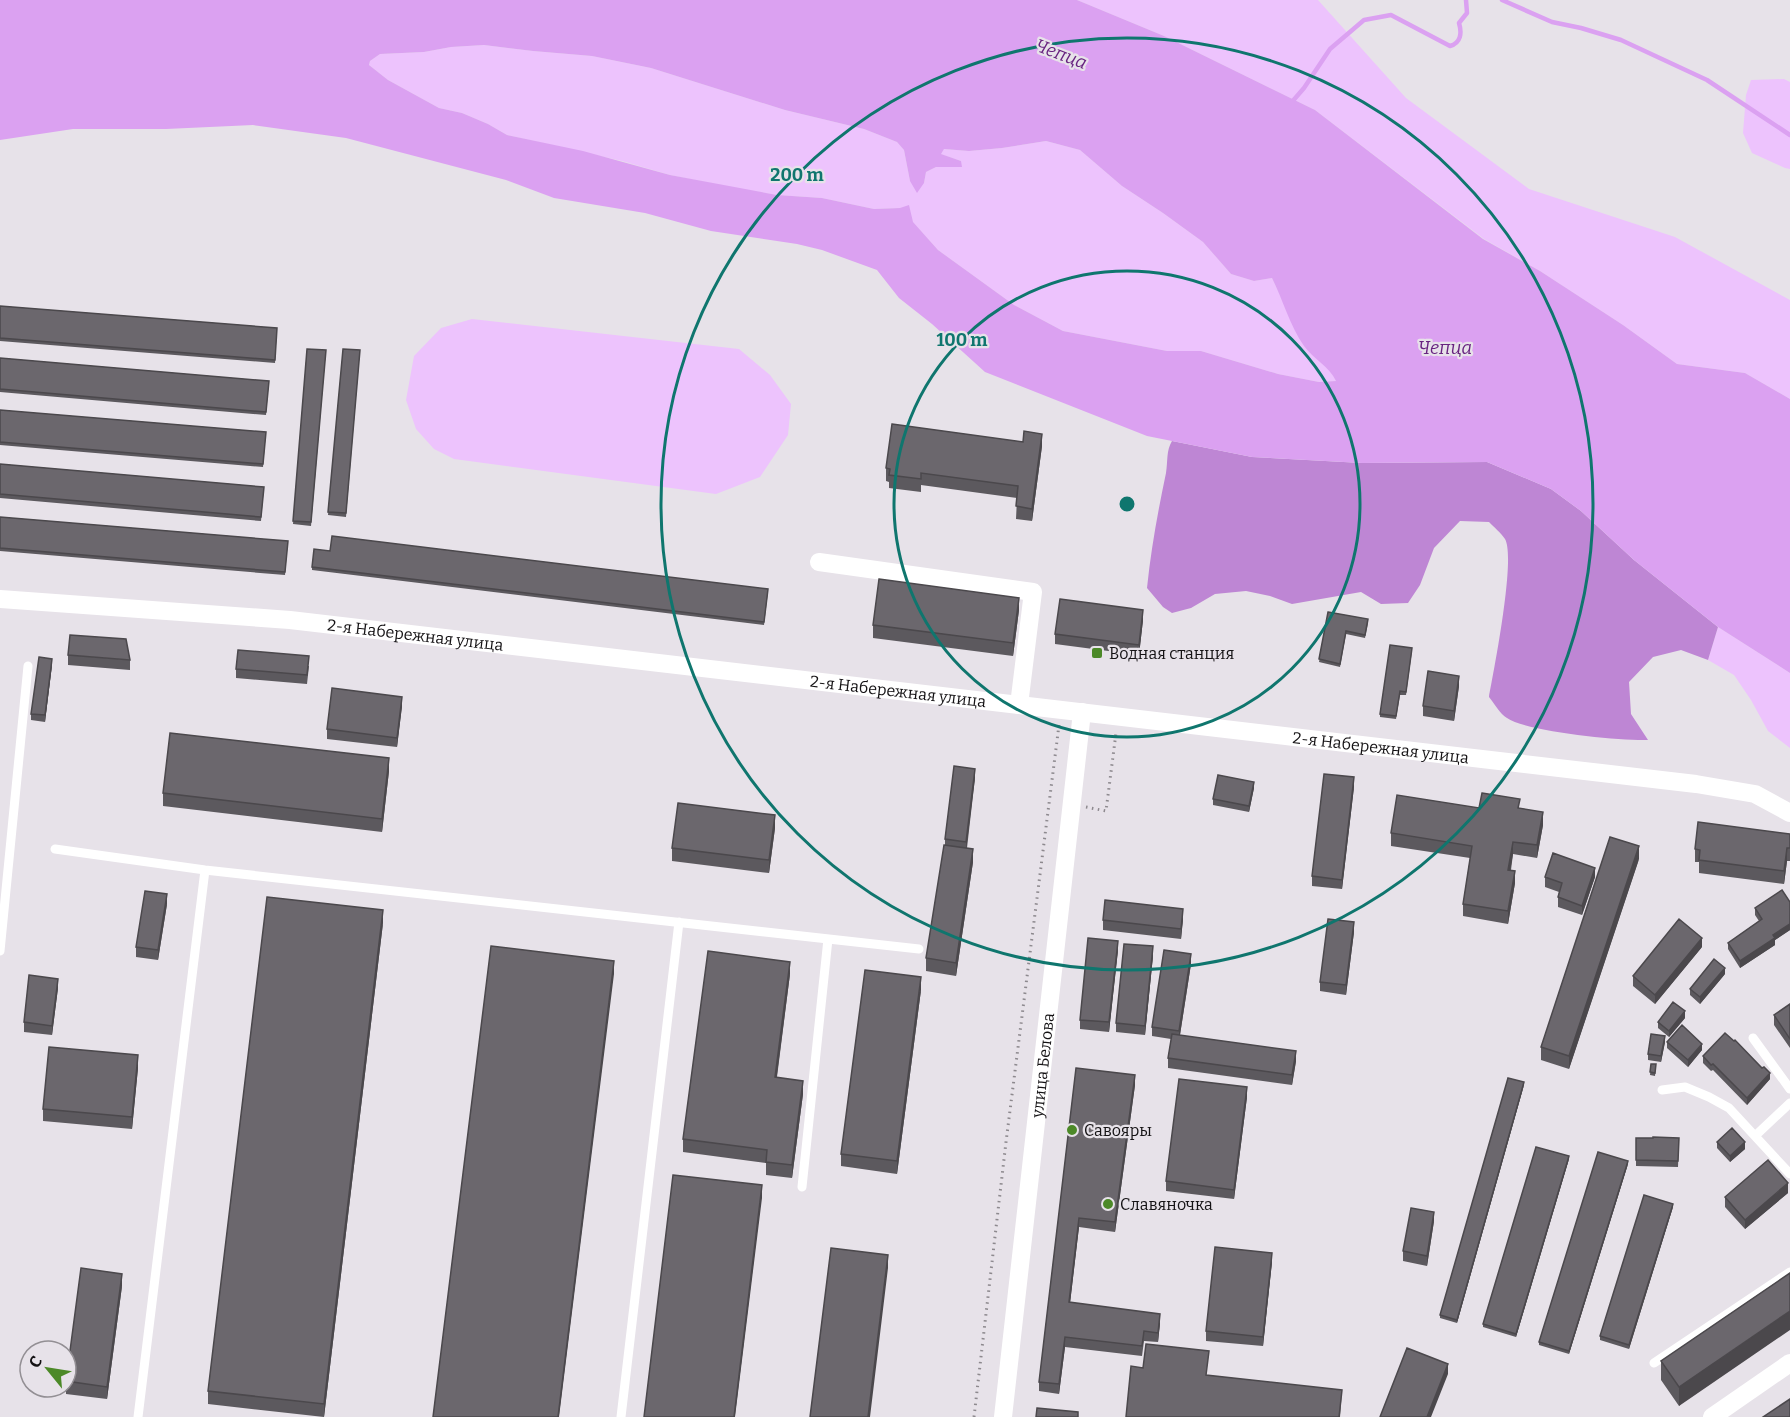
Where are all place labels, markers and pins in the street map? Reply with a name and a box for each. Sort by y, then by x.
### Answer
centre of rings [1117,494,1137,514]
place label: Водная станция [1109,644,1234,663]
marker: Водная станция [1090,646,1104,660]
place label: Савояры [1084,1121,1152,1140]
marker: Савояры [1065,1123,1079,1137]
place label: Славяночка [1120,1195,1213,1214]
marker: Славяночка [1101,1197,1115,1211]

